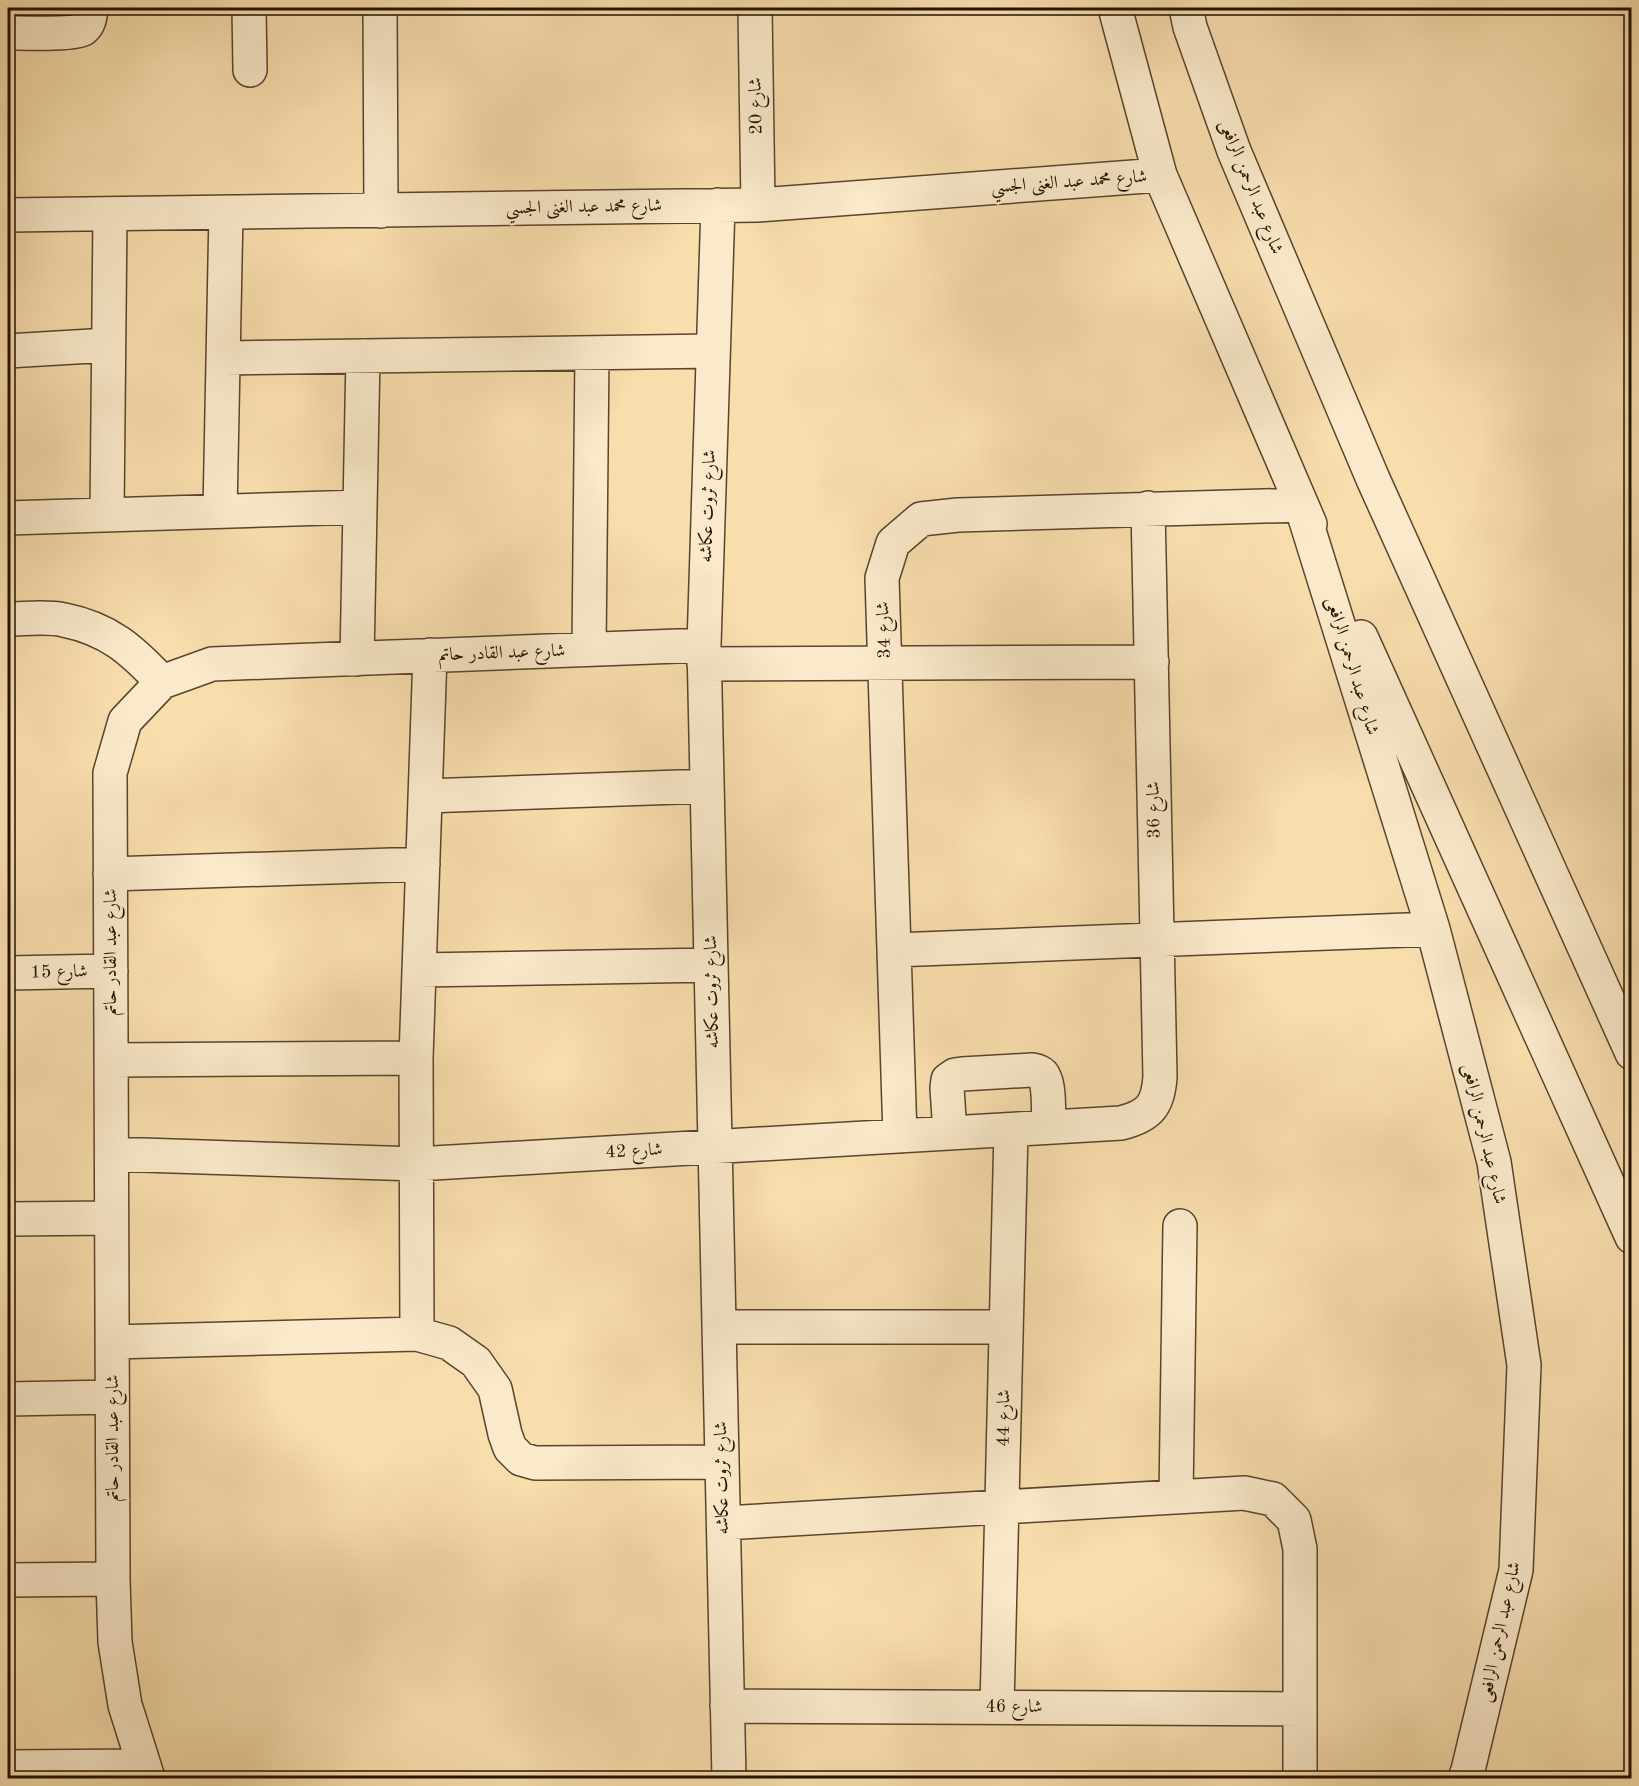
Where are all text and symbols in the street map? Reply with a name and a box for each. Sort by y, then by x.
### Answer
street label: شارع 20 [747,77,770,135]
street label: شارع عبد الرحمن الرافعى [1211,117,1286,259]
street label: شارع محمد عبد الغنى الجسي [990,168,1148,203]
street label: شارع محمد عبد الغنى الجسي [506,197,663,224]
street label: شارع ثروت عكاشه [696,449,724,563]
street label: شارع عبد الرحمن الرافعى [1318,595,1382,739]
street label: شارع 34 [874,601,899,659]
street label: شارع عبد القادر حاتم [438,642,566,670]
street label: شارع 36 [1145,781,1168,839]
street label: شارع عبد القادر حاتم [102,889,126,1015]
street label: شارع ثروت عكاشه [701,935,727,1049]
street label: شارع 15 [30,963,88,986]
street label: شارع عبد الرحمن الرافعى [1454,1062,1509,1207]
street label: شارع 42 [605,1141,663,1166]
street label: شارع عبد القادر حاتم [104,1375,128,1501]
street label: شارع 44 [995,1389,1018,1447]
street label: شارع ثروت عكاشه [711,1421,737,1535]
street label: شارع عبد الرحمن الرافعى [1476,1560,1529,1705]
street label: شارع 46 [985,1698,1043,1721]

